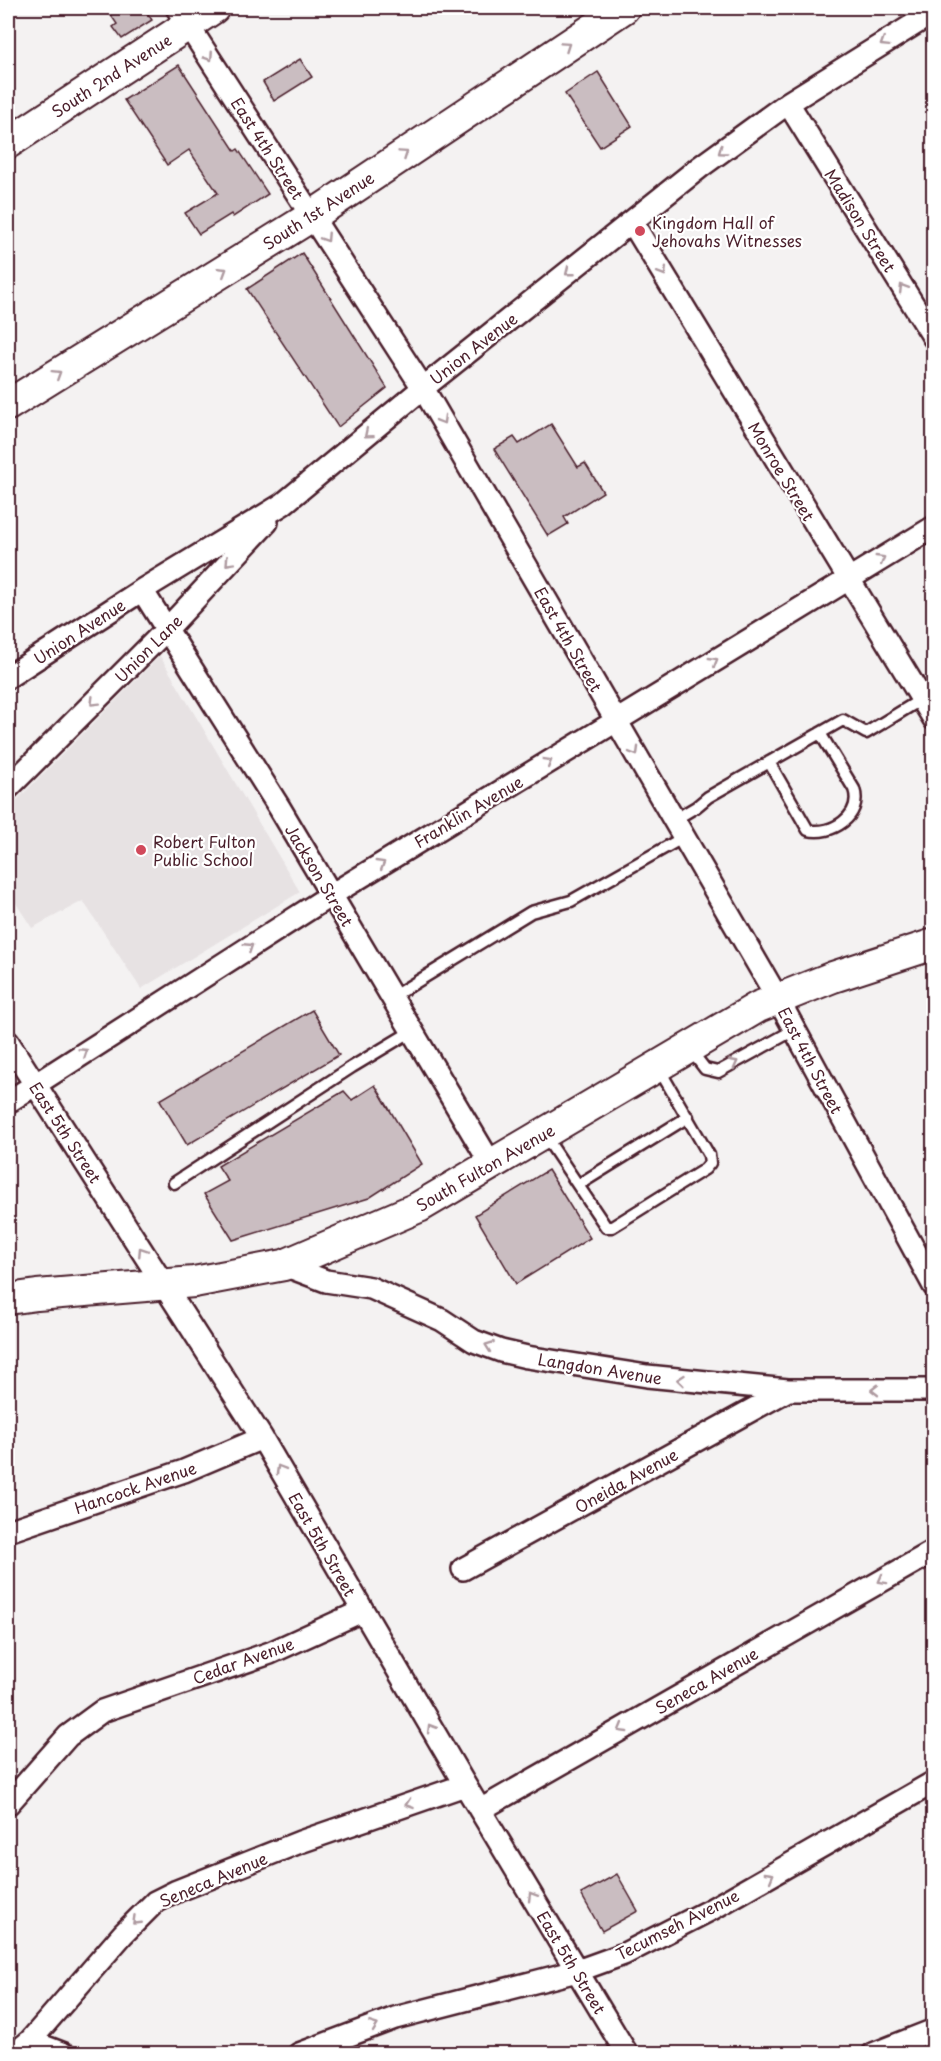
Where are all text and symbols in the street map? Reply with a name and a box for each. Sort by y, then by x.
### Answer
street label: South 2nd Avenue [46,27,176,123]
one-way arrow [880,35,890,47]
one-way arrow [560,42,571,53]
one-way arrow [201,50,212,61]
street label: East 4th Street [226,92,310,204]
one-way arrow [717,144,728,155]
one-way arrow [398,151,409,162]
street label: Madison Street [820,164,903,277]
street label: South 1st Avenue [258,165,379,255]
place label: Kingdom Hall of Jehovahs Witnesses [652,210,802,252]
marker: Kingdom Hall of Jehovahs Witnesses [633,224,647,238]
one-way arrow [319,232,331,242]
one-way arrow [565,265,576,276]
one-way arrow [655,266,667,276]
one-way arrow [217,267,227,279]
one-way arrow [899,284,910,295]
street label: Union Avenue [424,306,522,390]
one-way arrow [51,370,61,382]
one-way arrow [434,414,446,424]
street label: Monroe Street [743,417,821,525]
one-way arrow [364,426,375,437]
one-way arrow [225,555,236,566]
one-way arrow [875,555,885,567]
street label: East 4th Street [529,582,609,696]
street label: Union Avenue [28,592,130,670]
street label: Union Lane [109,609,187,687]
one-way arrow [708,656,718,668]
one-way arrow [90,695,101,706]
one-way arrow [628,746,639,756]
one-way arrow [541,759,552,770]
street label: Franklin Avenue [409,769,527,853]
street label: Jackson Street [280,819,360,931]
place label: Robert Fulton Public School [153,829,256,871]
marker: Robert Fulton Public School [134,843,148,857]
one-way arrow [375,860,385,872]
one-way arrow [243,943,253,955]
street label: East 4th Street [773,1002,849,1118]
one-way arrow [78,1049,89,1060]
one-way arrow [728,1059,738,1070]
street label: East 5th Street [24,1077,108,1188]
street label: South Fulton Avenue [411,1117,559,1216]
one-way arrow [138,1247,150,1257]
one-way arrow [484,1341,495,1354]
street label: Langdon Avenue [536,1346,664,1390]
one-way arrow [676,1374,685,1387]
one-way arrow [871,1384,880,1396]
street label: Oneida Avenue [570,1442,682,1518]
street label: Hancock Avenue [71,1455,200,1519]
one-way arrow [275,1465,287,1476]
street label: East 5th Street [283,1488,363,1601]
one-way arrow [878,1572,889,1584]
street label: Cedar Avenue [189,1630,297,1689]
street label: Seneca Avenue [650,1641,762,1719]
one-way arrow [618,1721,628,1733]
one-way arrow [427,1724,439,1734]
one-way arrow [404,1797,415,1810]
street label: Seneca Avenue [155,1845,271,1913]
one-way arrow [764,1871,774,1883]
street label: Tecumseh Avenue [611,1882,743,1965]
one-way arrow [527,1892,539,1902]
street label: East 5th Street [532,1906,613,2019]
one-way arrow [132,1914,143,1925]
one-way arrow [368,2020,379,2033]

